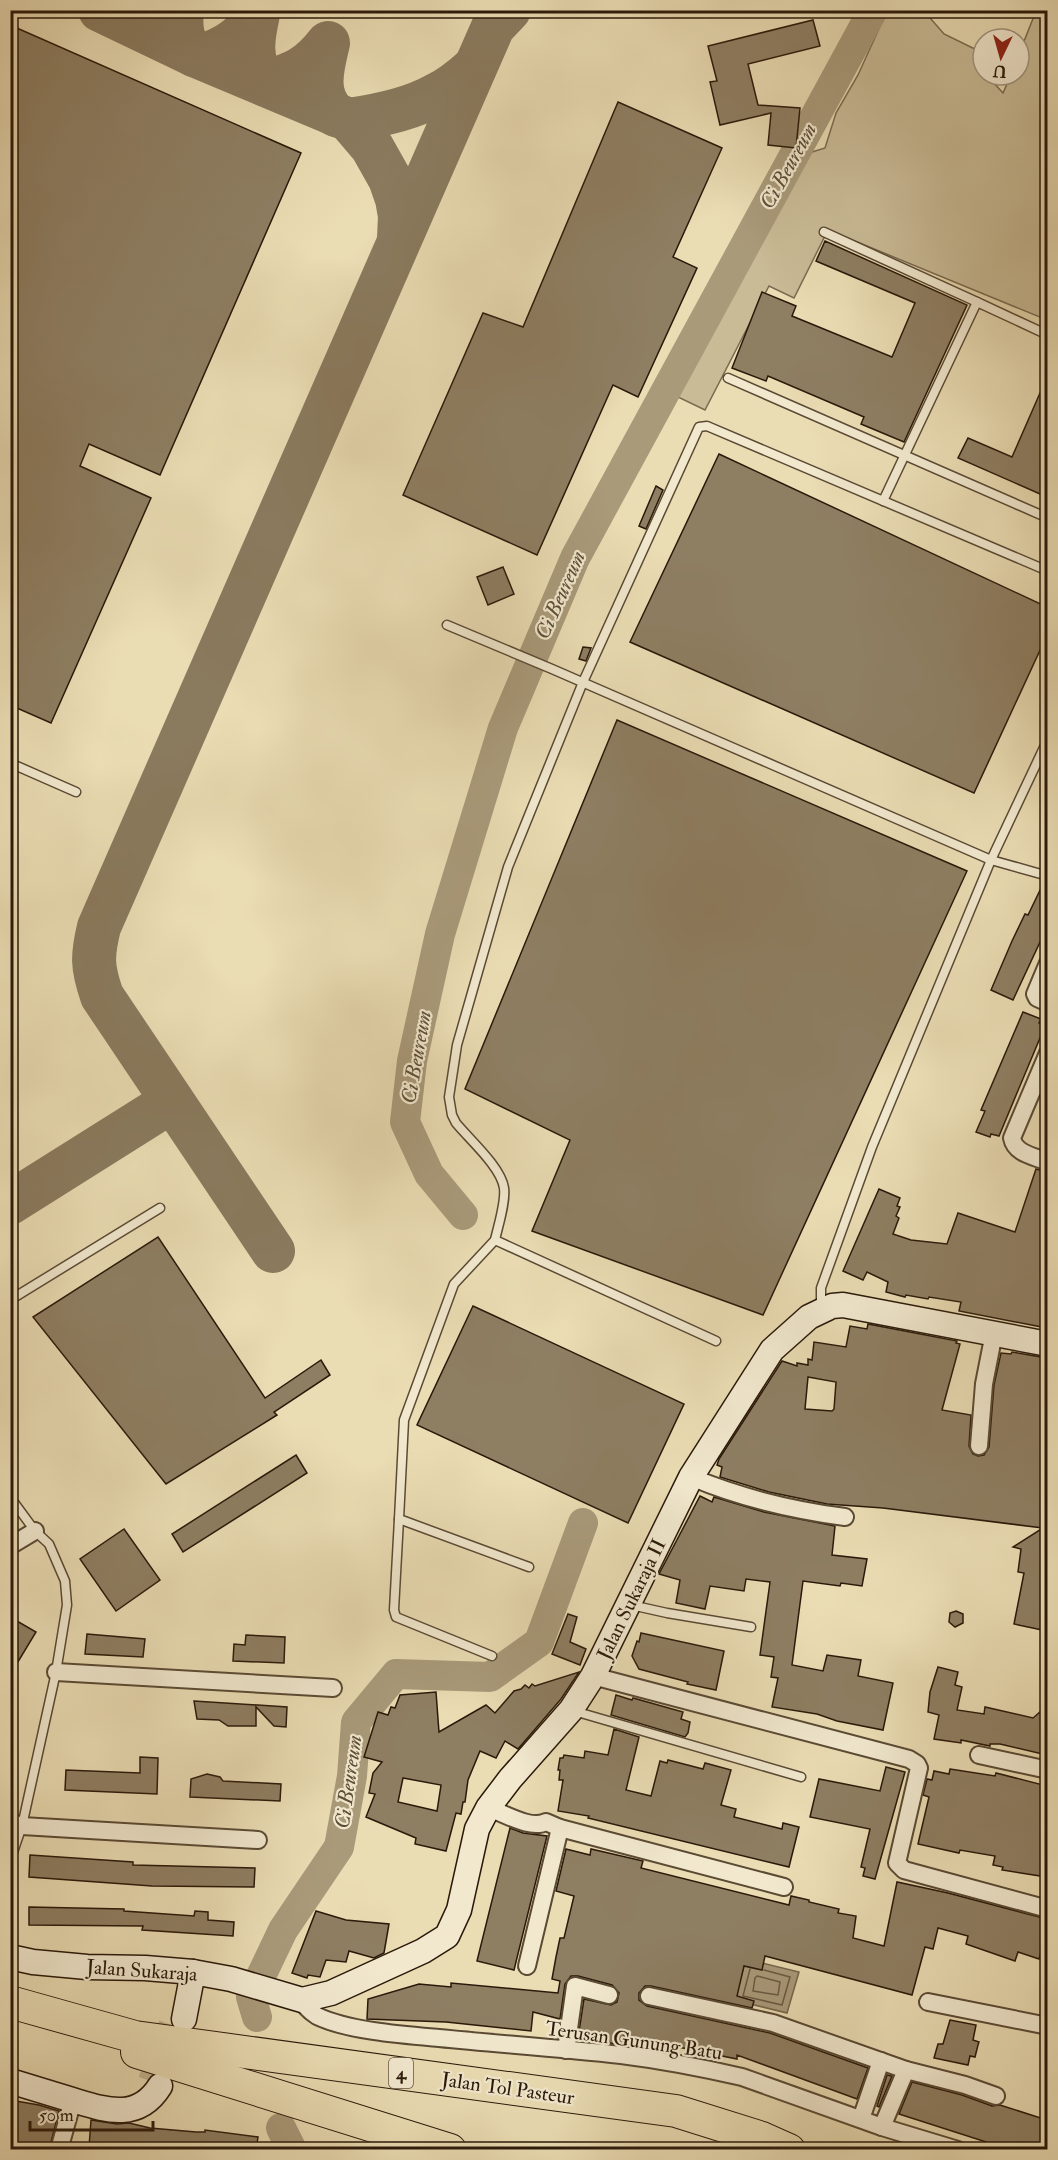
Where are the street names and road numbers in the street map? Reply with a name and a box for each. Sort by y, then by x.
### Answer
street label: Jalan Sukaraja II [591,1535,672,1665]
street label: Jalan Sukaraja [85,1954,199,1987]
street label: Terusan Gunung Batu [544,2016,724,2065]
road number: 4 [389,2058,413,2088]
street label: Jalan Tol Pasteur [439,2067,576,2110]

